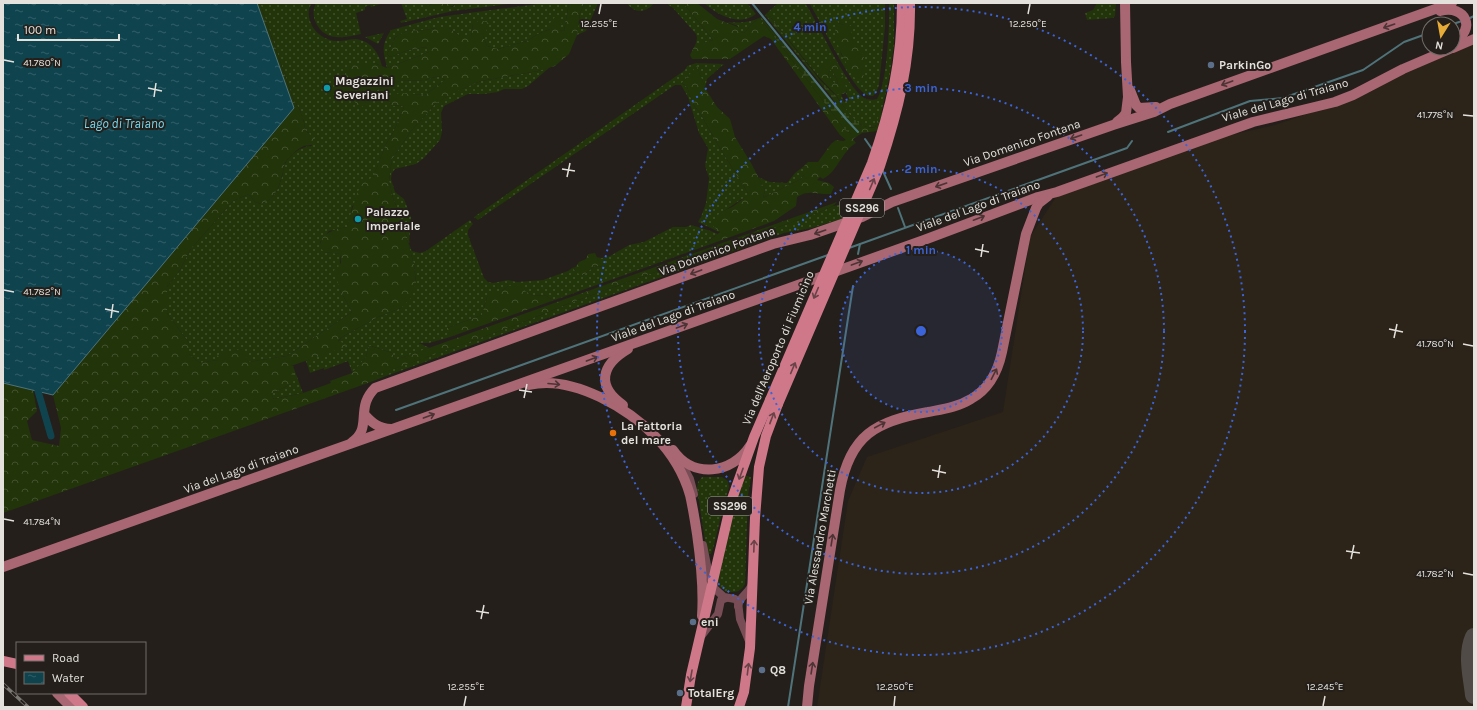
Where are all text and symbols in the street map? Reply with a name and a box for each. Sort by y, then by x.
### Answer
scale bar [18,16,119,42]
north arrow [1421,16,1461,56]
text: 12.255°E [581,18,618,30]
text: 12.250°E [1009,18,1047,30]
text: 4 min [794,20,826,34]
one-way arrow [1383,22,1395,30]
text: 100 m [24,23,56,37]
text: N [1434,38,1444,52]
text: 41.780°N [23,57,61,69]
place label: ParkinGo [1219,58,1271,72]
marker: ParkinGo [1206,60,1216,70]
place label: Magazzini Severiani [335,74,394,102]
street label: Viale del Lago di Traiano [1220,75,1350,125]
one-way arrow [1221,80,1233,88]
text: 3 min [904,81,938,95]
marker: Magazzini Severiani [322,83,332,93]
text: 41.778°N [1417,109,1453,121]
water label: Lago di Traiano [84,116,165,131]
street label: Via Domenico Fontana [962,116,1082,170]
one-way arrow [1071,134,1083,142]
text: 2 min [904,162,938,176]
one-way arrow [1095,171,1107,179]
street label: Viale del Lago di Traiano [914,177,1042,235]
one-way arrow [869,179,876,191]
one-way arrow [935,182,947,190]
road number: SS296 [840,199,884,217]
place label: Palazzo Imperiale [366,205,420,233]
marker: Palazzo Imperiale [353,214,363,224]
one-way arrow [973,214,985,222]
street label: Via Domenico Fontana [657,223,777,279]
one-way arrow [813,229,826,236]
text: 1 min [906,243,936,257]
one-way arrow [851,259,863,267]
one-way arrow [691,269,703,277]
street label: Via dell'Aeroporto di Fiumicino [739,269,817,427]
text: 41.782°N [23,286,61,298]
one-way arrow [812,286,819,298]
street label: Viale del Lago di Traiano [609,287,737,345]
one-way arrow [676,322,688,330]
centre of rings [914,324,928,338]
text: 41.780°N [1416,338,1454,350]
one-way arrow [585,354,597,362]
one-way arrow [790,362,797,374]
one-way arrow [991,368,998,380]
one-way arrow [547,380,560,388]
one-way arrow [422,412,435,419]
one-way arrow [768,413,776,425]
place label: La Fattoria del mare [621,419,682,447]
one-way arrow [874,421,886,429]
marker: La Fattoria del mare [608,428,618,438]
street label: Via del Lago di Traiano [182,442,300,496]
one-way arrow [737,467,744,480]
street label: Via Alessandro Marchetti [801,468,839,606]
road number: SS296 [708,497,752,515]
text: 41.784°N [23,516,61,528]
one-way arrow [828,534,836,547]
one-way arrow [750,540,758,553]
text: 41.782°N [1416,568,1454,580]
place label: eni [701,615,719,629]
marker: eni [688,617,698,627]
legend [16,642,146,694]
text: Road [52,651,80,665]
one-way arrow [808,662,816,675]
one-way arrow [744,663,752,676]
place label: Q8 [770,663,786,677]
marker: Q8 [757,665,767,675]
one-way arrow [687,669,695,682]
text: Water [52,671,85,685]
text: 12.255°E [448,681,485,693]
text: 12.250°E [876,681,914,693]
text: 12.245°E [1307,681,1343,693]
place label: TotalErg [688,686,734,700]
marker: TotalErg [675,688,685,698]

